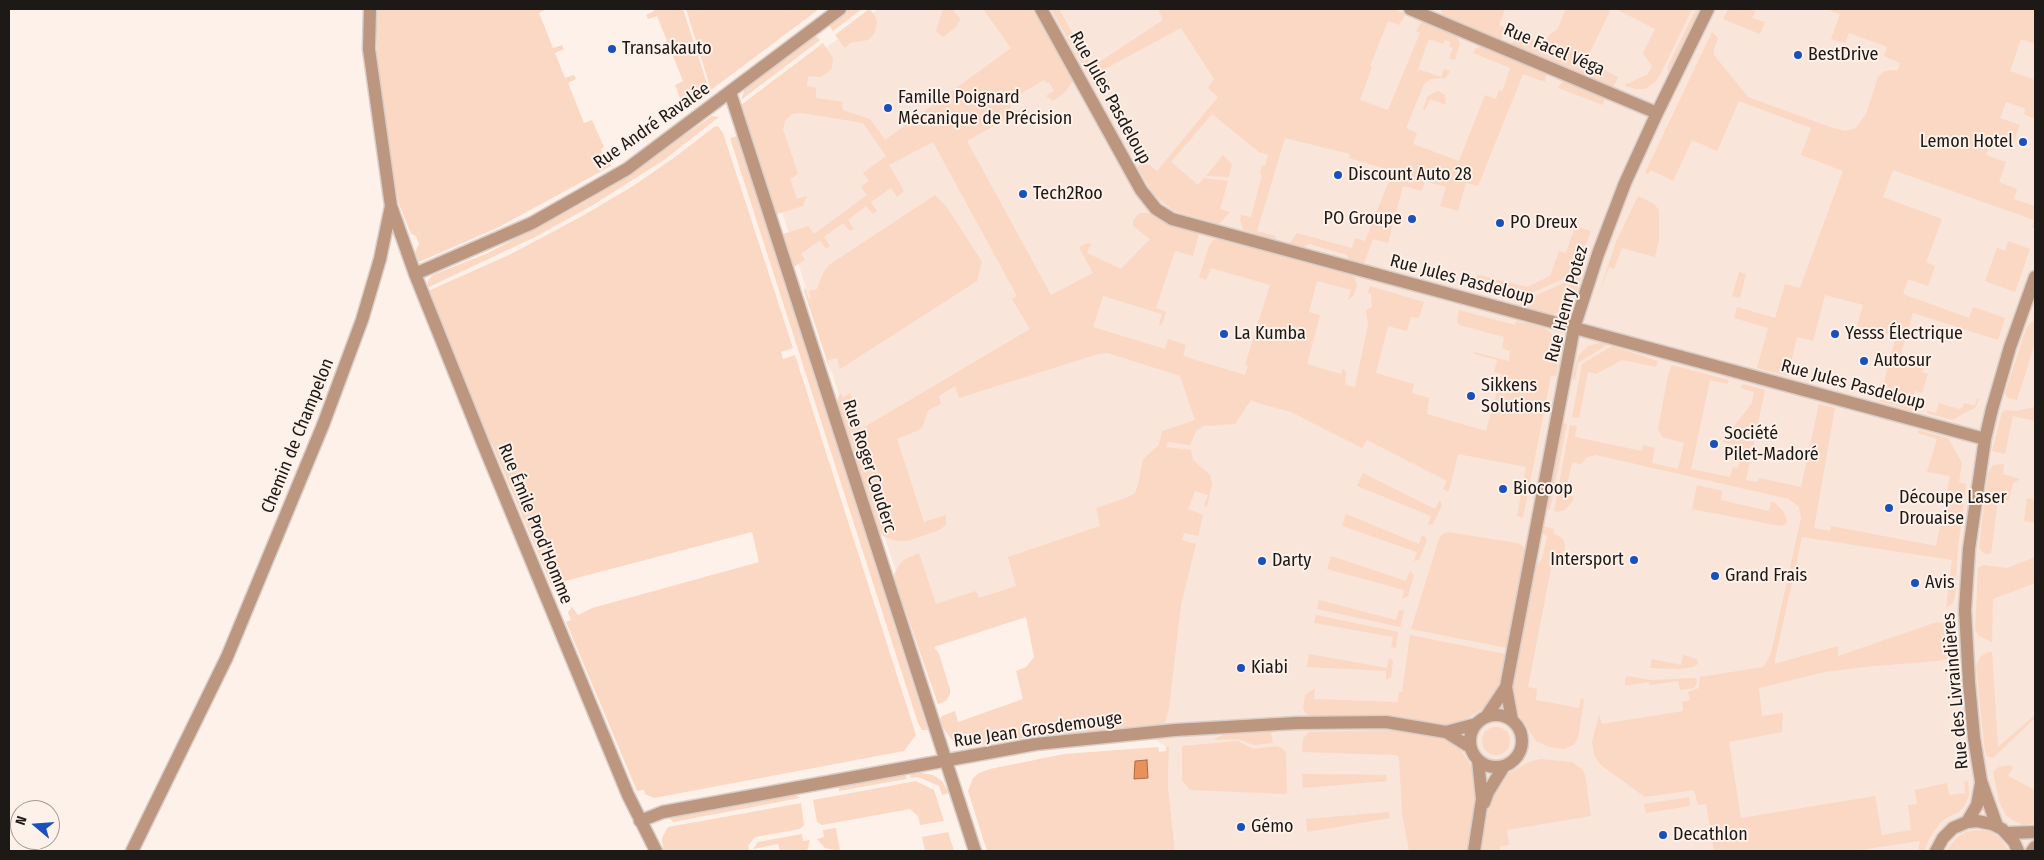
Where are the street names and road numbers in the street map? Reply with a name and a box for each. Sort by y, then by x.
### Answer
street label: Rue Facel Véga [1500,19,1608,81]
street label: Rue Jules Pasdeloup [1065,28,1155,168]
street label: Rue André Ravalée [590,78,714,174]
street label: Rue Henry Potez [1541,243,1593,365]
street label: Rue Jules Pasdeloup [1387,250,1537,310]
street label: Chemin de Champelon [257,355,339,517]
street label: Rue Jules Pasdeloup [1778,355,1928,415]
street label: Rue Roger Couderc [837,397,901,535]
street label: Rue Émile Prod'Homme [493,441,577,607]
street label: Rue des Livraindières [1938,612,1974,770]
street label: Rue Jean Grosdemouge [952,707,1124,753]

